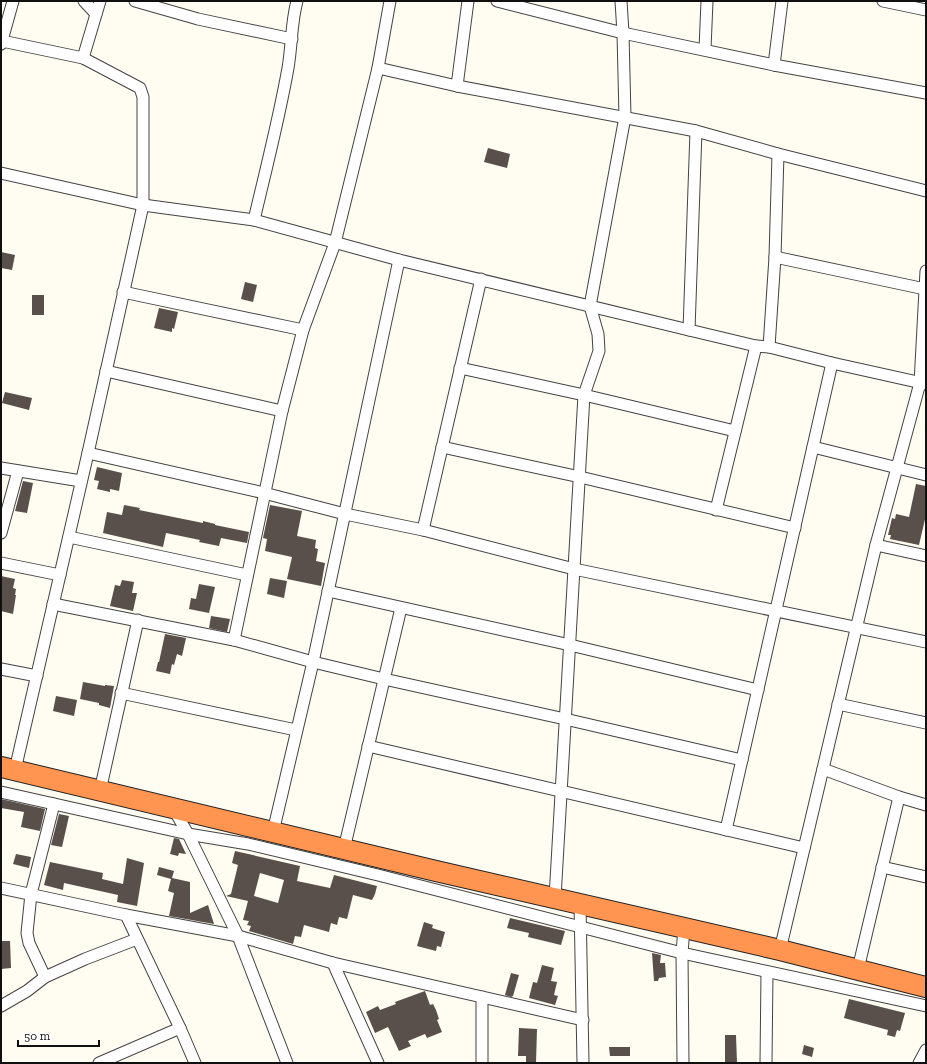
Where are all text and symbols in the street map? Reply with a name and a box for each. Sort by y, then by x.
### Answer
scale bar [18,1022,99,1048]
text: 50 m [24,1029,51,1043]

